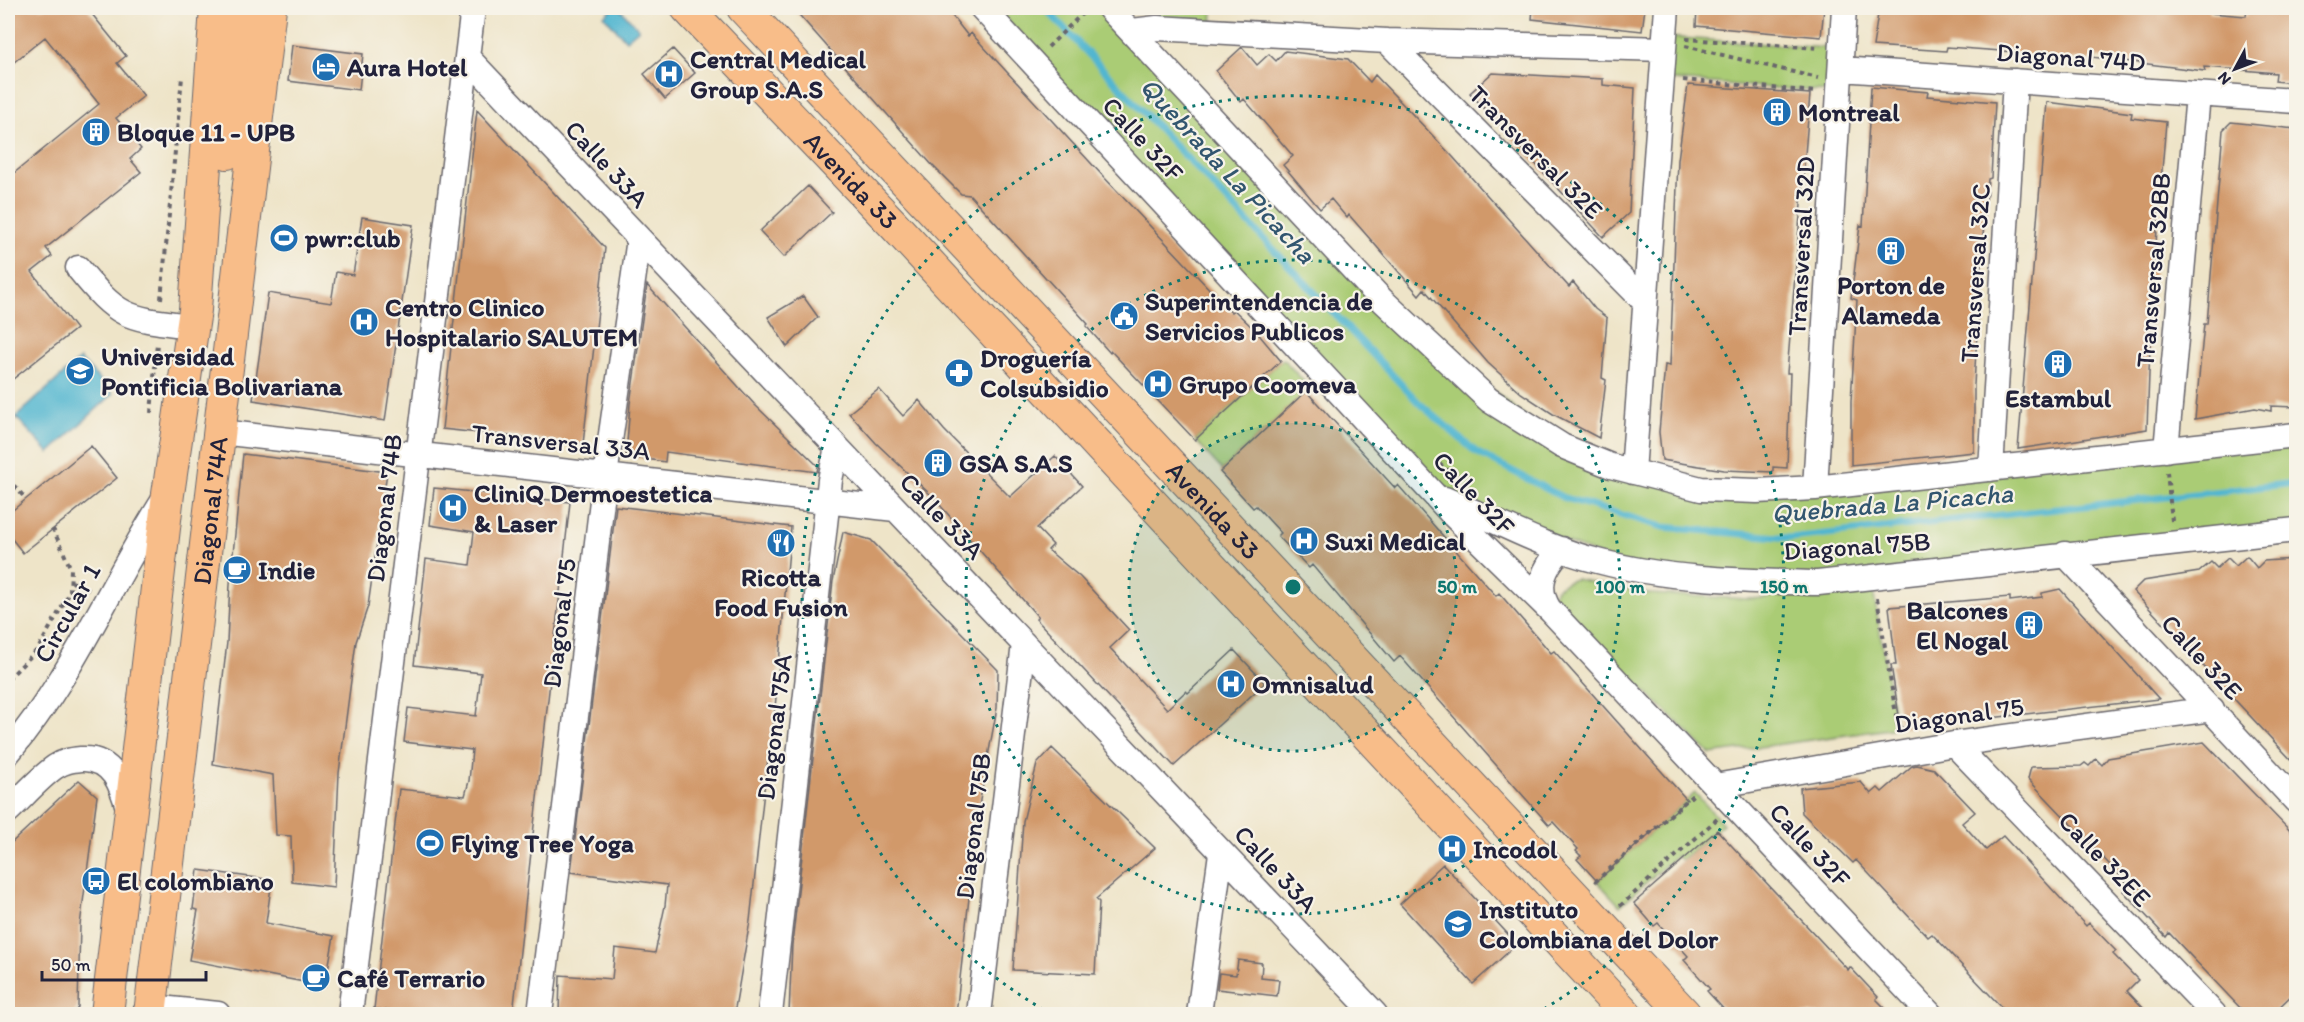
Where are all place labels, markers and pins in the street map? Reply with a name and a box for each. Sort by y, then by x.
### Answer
place label: Central Medical Group S.A.S [690,43,866,105]
hotel icon: Aura Hotel [310,51,342,83]
place label: Aura Hotel [346,51,468,83]
hospital icon: Central Medical Group S.A.S [653,58,685,90]
building icon: Montreal [1761,96,1793,128]
place label: Montreal [1798,96,1900,128]
building icon: Bloque 11 - UPB [80,116,112,148]
place label: Bloque 11 - UPB [117,116,295,148]
sports icon: pwr:club [268,222,300,254]
place label: pwr:club [304,222,401,254]
building icon: Porton de Alameda [1875,235,1907,267]
place label: Porton de Alameda [1837,269,1945,331]
place label: Superintendencia de Servicios Publicos [1145,285,1373,347]
place label: Centro Clinico Hospitalario SALUTEM [385,291,638,353]
public building icon: Superintendencia de Servicios Publicos [1108,300,1140,332]
hospital icon: Centro Clinico Hospitalario SALUTEM [348,306,380,338]
place label: Universidad Pontificia Bolivariana [101,340,343,402]
place label: Droguería Colsubsidio [980,342,1109,404]
building icon: Estambul [2042,348,2074,380]
school or university icon: Universidad Pontificia Bolivariana [64,355,96,387]
pharmacy icon: Droguería Colsubsidio [943,357,975,389]
hospital icon: Grupo Coomeva [1142,368,1174,400]
place label: Grupo Coomeva [1179,368,1357,400]
place label: Estambul [2005,382,2112,414]
building icon: GSA S.A.S [922,447,954,479]
place label: GSA S.A.S [959,447,1073,479]
place label: CliniQ Dermoestetica & Laser [474,477,712,539]
hospital icon: CliniQ Dermoestetica & Laser [437,492,469,524]
hospital icon: Suxi Medical [1288,525,1320,557]
place label: Suxi Medical [1325,525,1466,557]
restaurant icon: Ricotta Food Fusion [765,527,797,559]
cafe icon: Indie [221,554,253,586]
place label: Indie [258,554,315,586]
place label: Ricotta Food Fusion [714,561,848,623]
centre of rings [1283,577,1303,597]
place label: Balcones El Nogal [1906,594,2009,656]
building icon: Balcones El Nogal [2013,609,2045,641]
hospital icon: Omnisalud [1215,668,1247,700]
place label: Omnisalud [1252,668,1375,700]
sports icon: Flying Tree Yoga [414,827,446,859]
place label: Flying Tree Yoga [451,827,634,859]
hospital icon: Incodol [1436,833,1468,865]
place label: Incodol [1473,833,1558,865]
bus stop icon: El colombiano [80,865,112,897]
place label: El colombiano [117,865,274,897]
place label: Instituto Colombiana del Dolor [1479,893,1719,955]
school or university icon: Instituto Colombiana del Dolor [1442,908,1474,940]
cafe icon: Café Terrario [300,962,332,994]
place label: Café Terrario [337,962,485,994]

